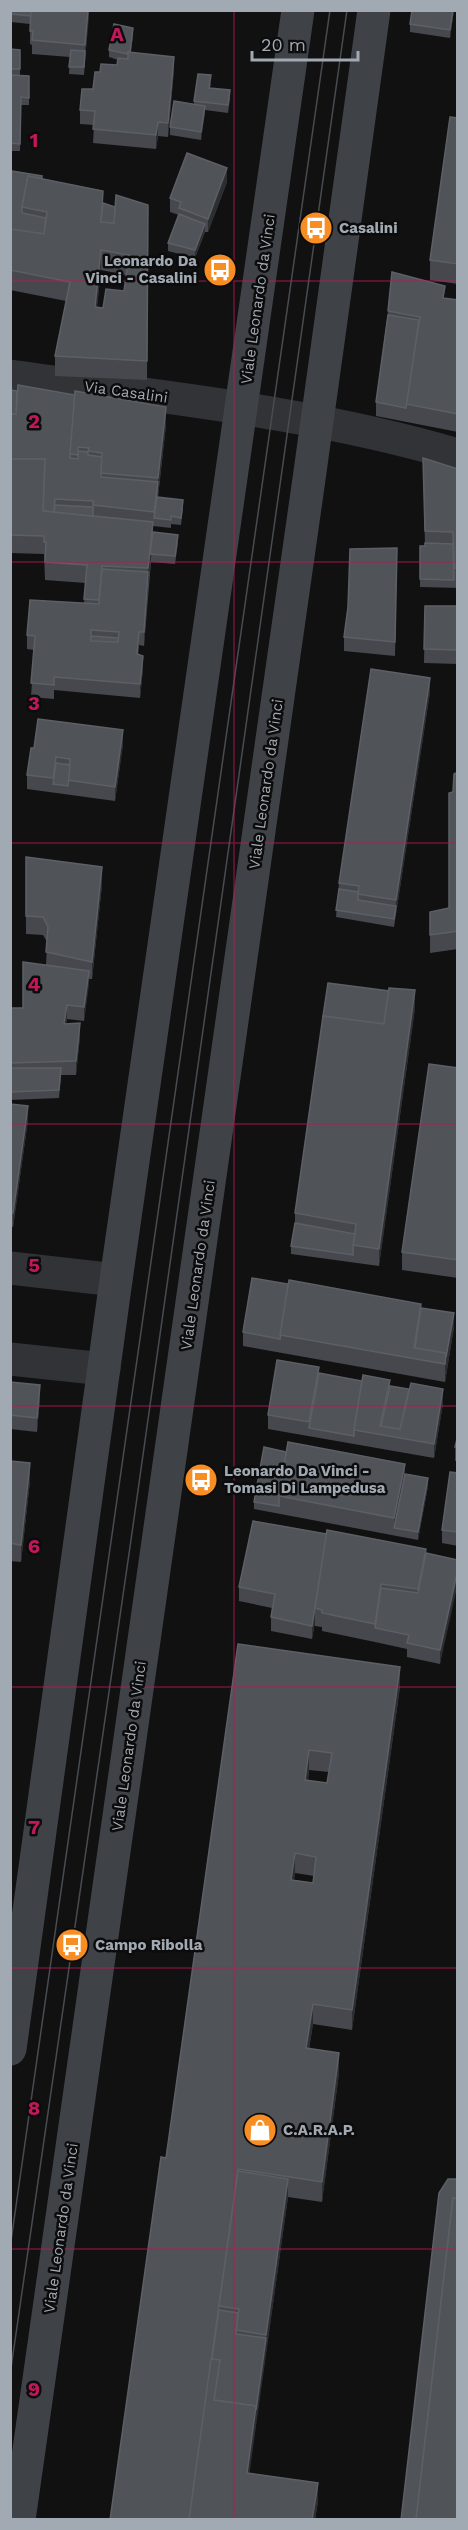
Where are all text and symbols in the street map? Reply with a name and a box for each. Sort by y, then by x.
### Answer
text: A [110,22,124,46]
scale bar [252,24,358,62]
text: 20 m [261,34,306,55]
text: 1 [30,128,38,152]
bus stop icon: Casalini [298,210,334,246]
street label: Viale Leonardo da Vinci [237,213,279,385]
place label: Casalini [339,219,398,237]
place label: Leonardo Da Vinci - Casalini [85,252,197,287]
bus stop icon: Leonardo Da Vinci - Casalini [202,252,238,288]
street label: Via Casalini [83,377,169,407]
text: 2 [28,409,40,433]
text: 3 [28,691,40,715]
street label: Viale Leonardo da Vinci [245,698,287,870]
text: 4 [28,972,41,996]
street label: Viale Leonardo da Vinci [177,1179,219,1351]
text: 5 [28,1253,40,1277]
bus stop icon: Leonardo Da Vinci - Tomasi Di Lampedusa [183,1462,219,1498]
place label: Leonardo Da Vinci - Tomasi Di Lampedusa [224,1462,386,1497]
text: 6 [28,1534,40,1558]
street label: Viale Leonardo da Vinci [108,1660,150,1832]
text: 7 [28,1815,40,1839]
bus stop icon: Campo Ribolla [54,1927,90,1963]
place label: Campo Ribolla [95,1936,203,1954]
text: 8 [28,2096,40,2120]
shop icon: C.A.R.A.P. [242,2112,278,2148]
place label: C.A.R.A.P. [283,2121,355,2139]
street label: Viale Leonardo da Vinci [40,2142,82,2314]
text: 9 [28,2377,40,2401]

